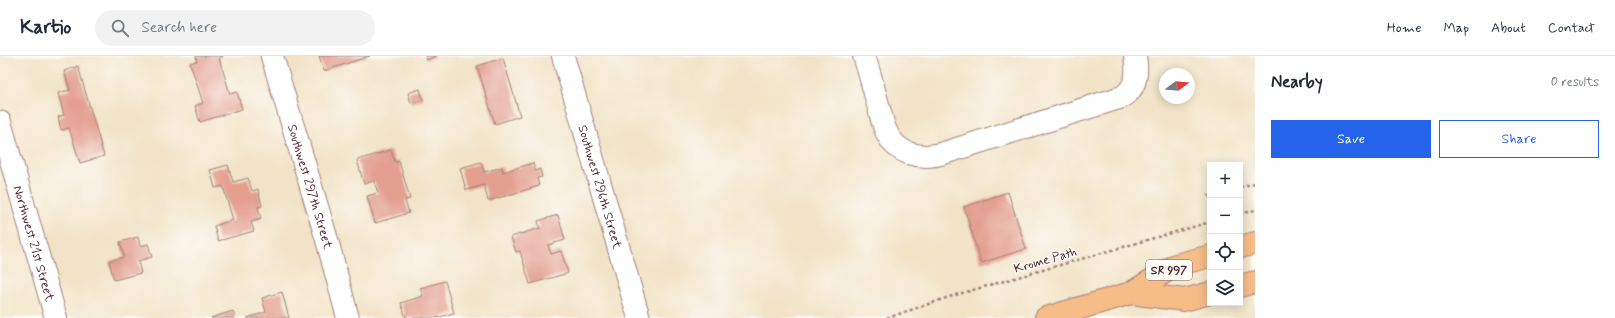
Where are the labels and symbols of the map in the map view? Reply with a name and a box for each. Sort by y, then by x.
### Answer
north arrow [1159,68,1195,104]
street label: Southwest 297th Street [283,122,336,251]
street label: Southwest 296th Street [573,123,626,251]
street label: Northwest 21st Street [9,184,58,304]
street label: Krome Path [1012,243,1079,278]
road number: SR 997 [1146,260,1192,280]

